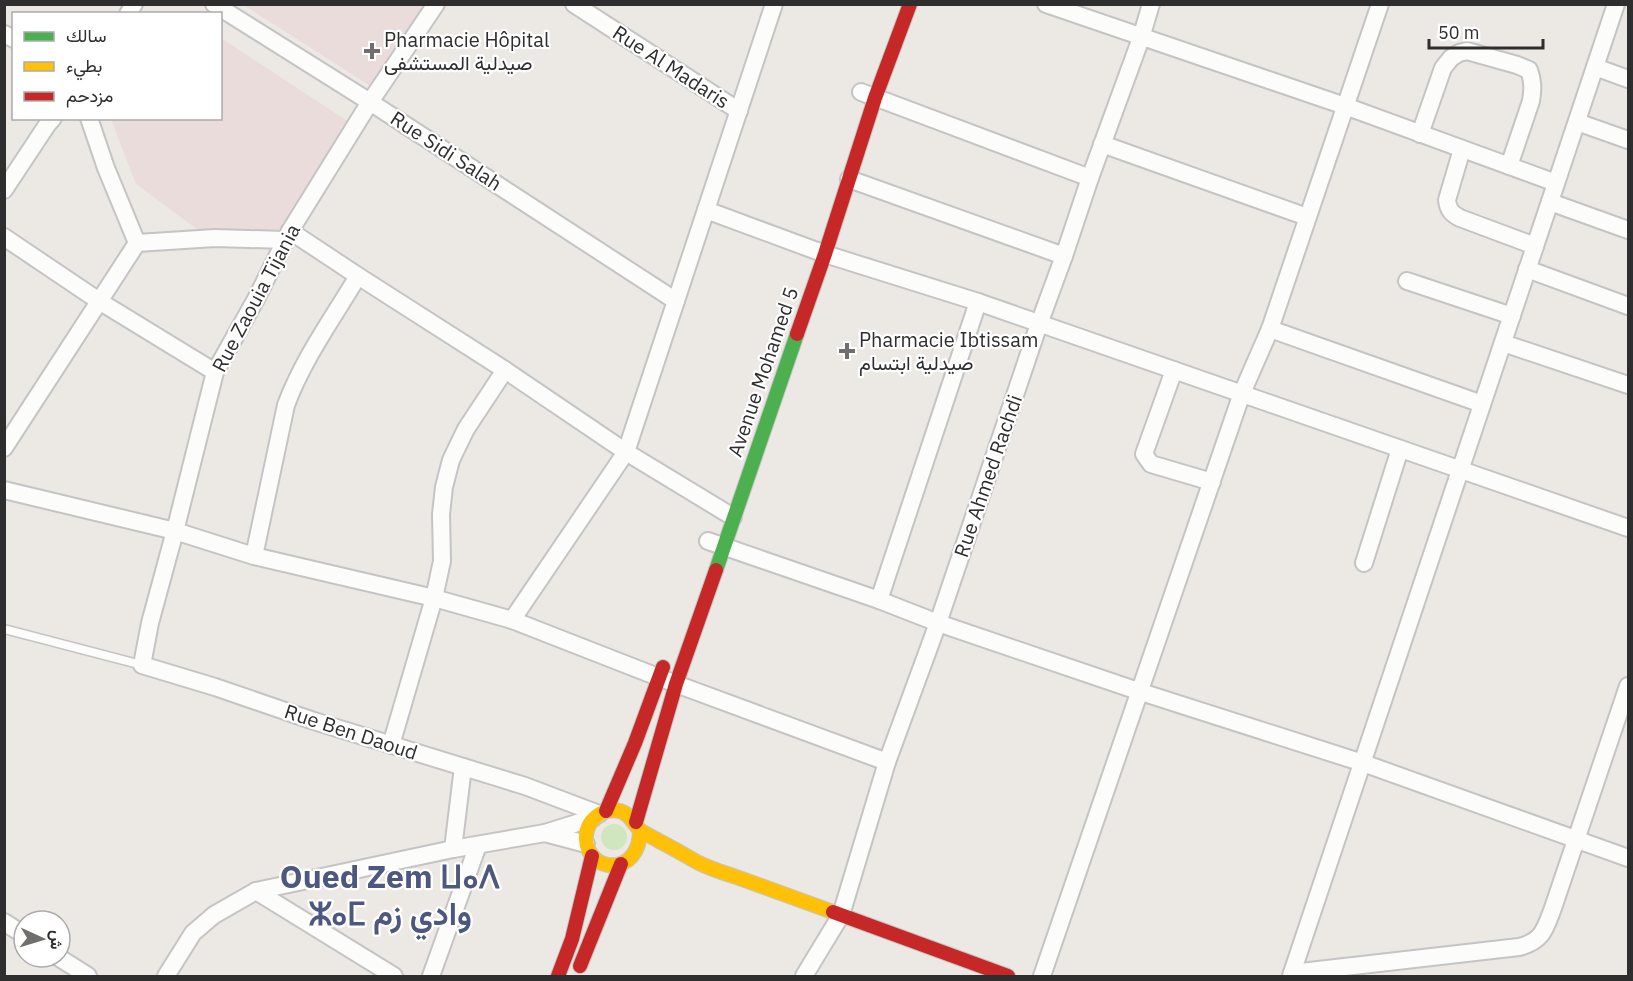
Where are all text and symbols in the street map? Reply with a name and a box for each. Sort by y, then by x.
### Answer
legend [12,12,222,120]
scale bar [1429,12,1543,50]
street label: Rue Al Madaris [608,19,735,114]
text: 50 m [1438,21,1480,44]
text: سالك [66,24,106,47]
place label: Pharmacie Hôpital صيدلية المستشفى [384,26,549,76]
marker: Pharmacie Hôpital صيدلية المستشفى [365,44,379,58]
text: بطيء [66,54,102,81]
text: مزدحم [66,84,113,108]
street label: Rue Sidi Salah [385,105,507,197]
street label: Rue Zaouia Tijania [205,219,306,377]
street label: Avenue Mohamed 5 [721,283,804,460]
place label: Pharmacie Ibtissam صيدلية ابتسام [859,326,1038,376]
marker: Pharmacie Ibtissam صيدلية ابتسام [840,344,854,358]
street label: Rue Ahmed Rachdi [947,391,1028,561]
street label: Rue Ben Daoud [281,697,421,766]
district label: Oued Zem ⵡⴰⴷ ⵣⴰⵎ وادي زم [280,855,500,940]
north arrow [12,909,72,969]
text: ش [46,930,68,950]

